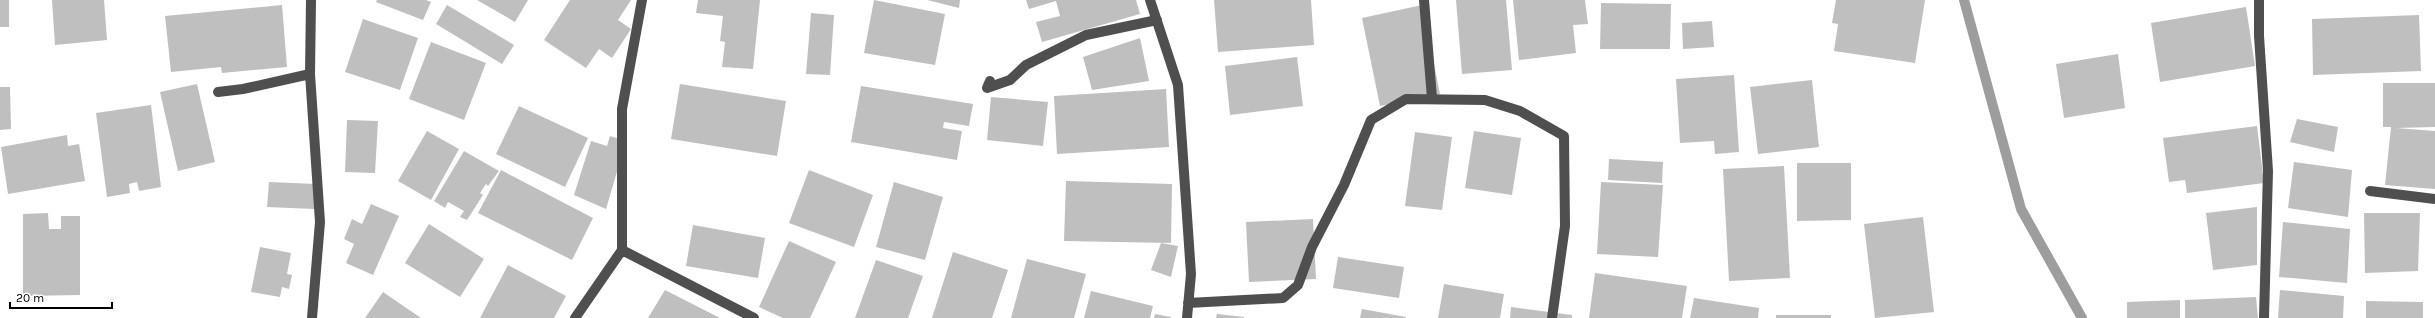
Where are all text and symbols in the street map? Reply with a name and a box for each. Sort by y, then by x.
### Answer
scale bar [10,284,112,310]
text: 20 m [16,291,44,305]

